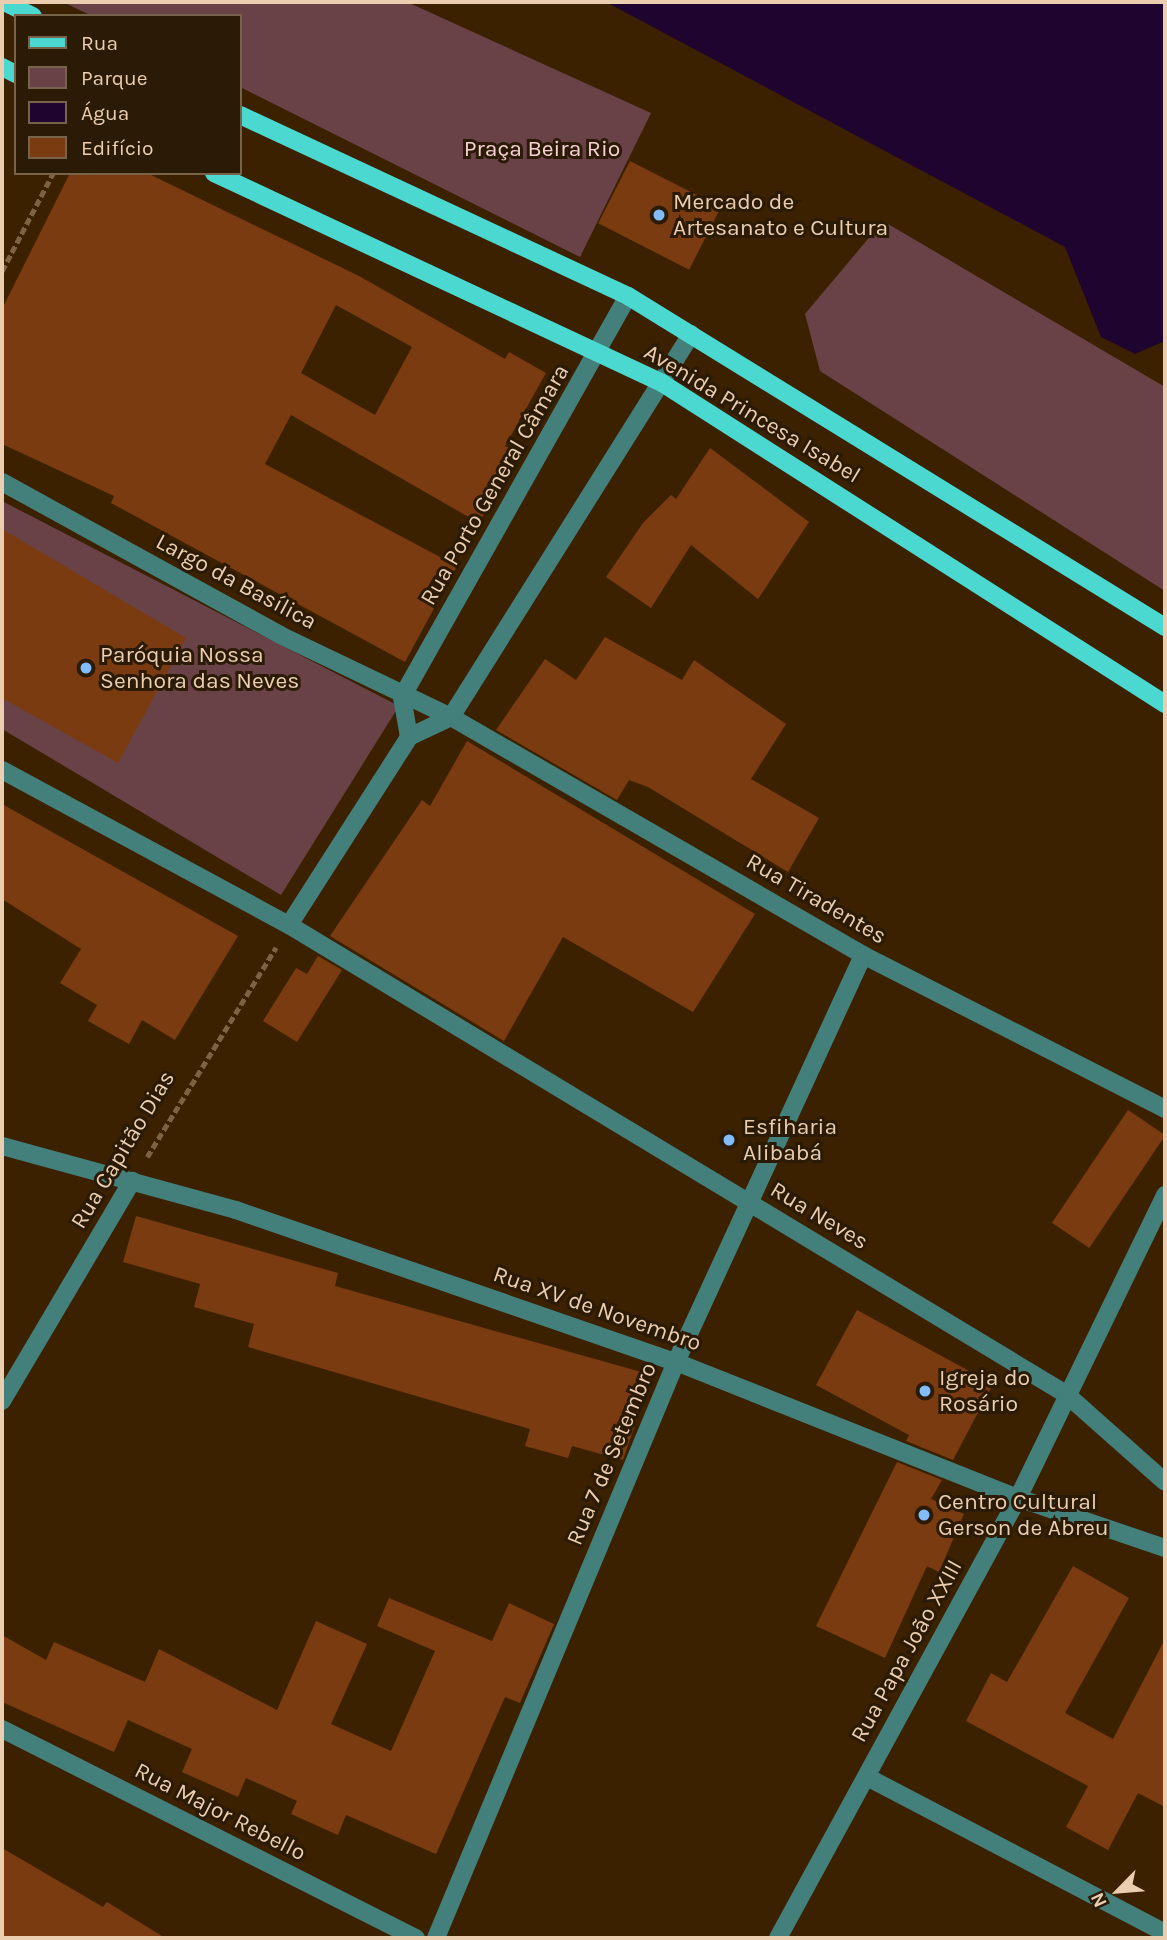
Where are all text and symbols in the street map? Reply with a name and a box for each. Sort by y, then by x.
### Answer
legend [14,14,242,175]
text: Rua [81,31,118,55]
text: Parque [81,66,148,90]
text: Água [81,101,129,125]
park label: Praça Beira Rio [464,135,620,163]
text: Edifício [81,136,154,160]
place label: Mercado de Artesanato e Cultura [673,188,888,242]
marker: Mercado de Artesanato e Cultura [651,207,667,223]
street label: Avenida Princesa Isabel [639,338,865,490]
street label: Rua Porto General Câmara [415,360,575,610]
street label: Largo da Basílica [151,528,321,636]
place label: Paróquia Nossa Senhora das Neves [100,641,299,695]
marker: Paróquia Nossa Senhora das Neves [78,660,94,676]
street label: Rua Tiradentes [741,848,891,950]
street label: Rua Capitão Dias [65,1066,181,1234]
place label: Esfiharia Alibabá [743,1113,837,1167]
marker: Esfiharia Alibabá [721,1132,737,1148]
street label: Rua Neves [765,1176,873,1256]
street label: Rua XV de Novembro [489,1260,705,1358]
street label: Rua 7 de Setembro [561,1359,663,1549]
place label: Igreja do Rosário [939,1364,1030,1418]
marker: Igreja do Rosário [917,1383,933,1399]
place label: Centro Cultural Gerson de Abreu [938,1488,1109,1542]
marker: Centro Cultural Gerson de Abreu [916,1507,932,1523]
street label: Rua Papa João XXIII [845,1555,969,1747]
street label: Rua Major Rebello [130,1757,310,1867]
north arrow [1083,1856,1153,1926]
text: N [1086,1889,1112,1911]

